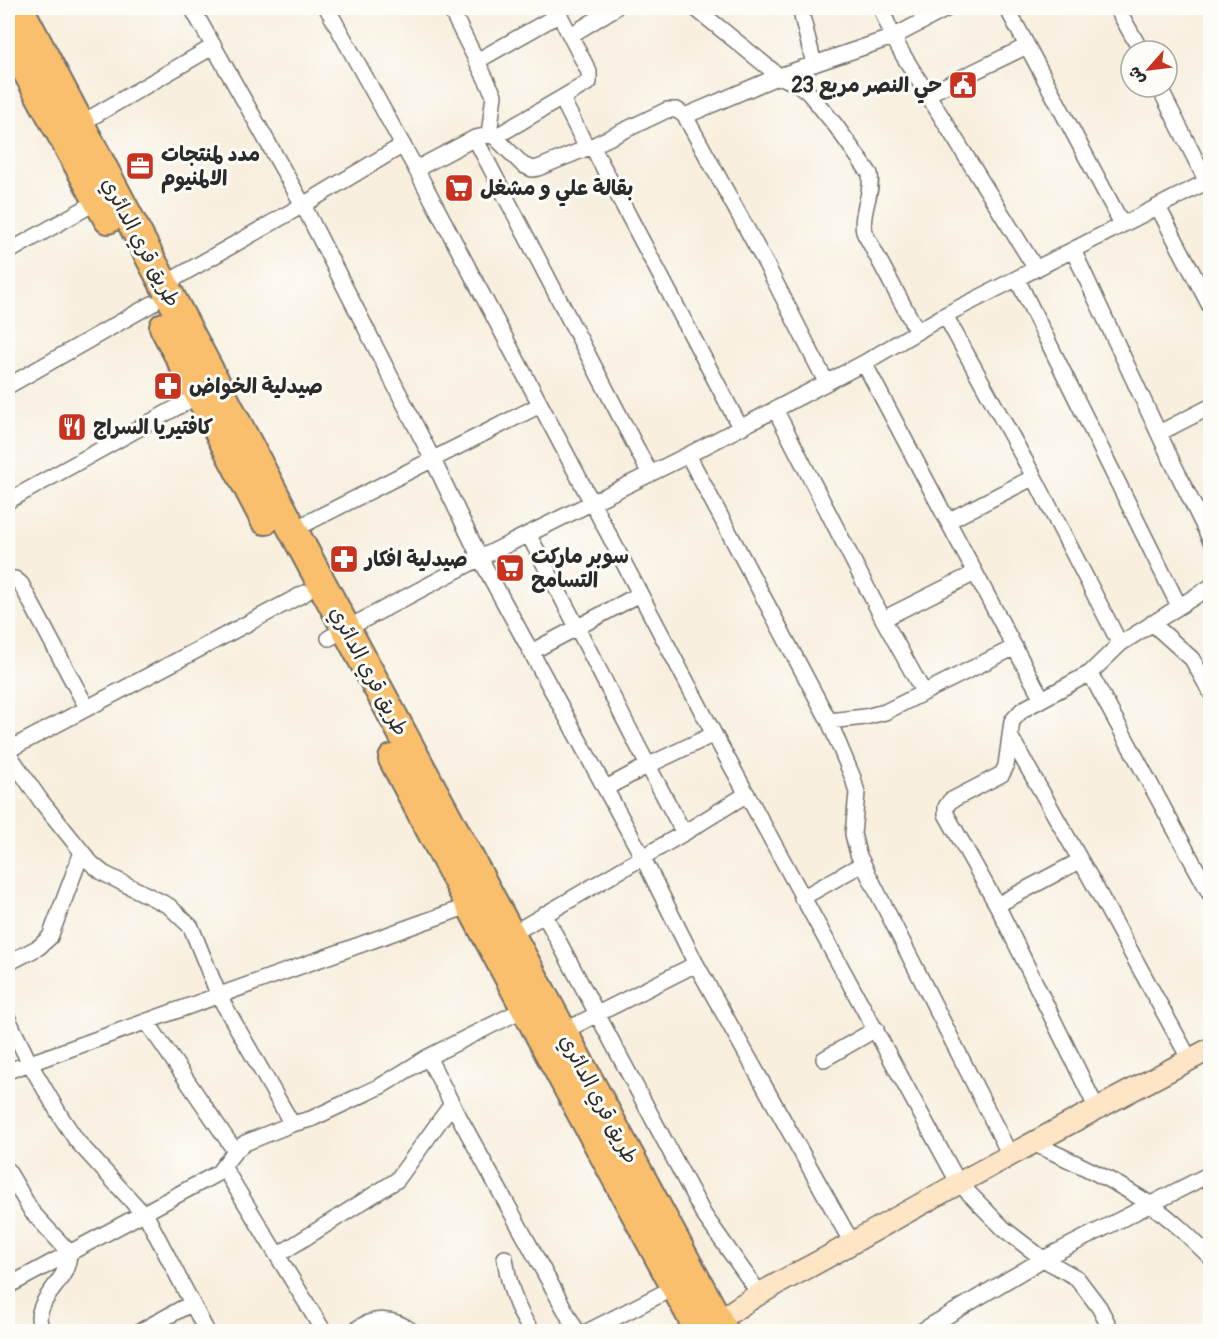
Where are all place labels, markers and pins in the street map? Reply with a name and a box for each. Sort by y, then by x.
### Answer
public building icon: حي النصر مربع 23 [947,69,979,101]
place label: حي النصر مربع 23 [791,72,942,104]
place label: مدد لمنتجات الالمنيوم [161,141,260,194]
office icon: مدد لمنتجات الالمنيوم [124,150,156,182]
supermarket icon: بقالة علي و مشغل [443,172,475,204]
place label: بقالة علي و مشغل [480,175,633,207]
pharmacy icon: صيدلية الخواض [152,370,184,402]
place label: صيدلية الخواض [189,373,323,400]
restaurant icon: كافتيريا السراج [56,411,88,443]
place label: كافتيريا السراج [93,414,214,441]
pharmacy icon: صيدلية افكار [328,543,360,575]
place label: سوبر ماركت التسامح [531,543,629,594]
place label: صيدلية افكار [363,546,468,573]
supermarket icon: سوبر ماركت التسامح [494,552,526,584]

